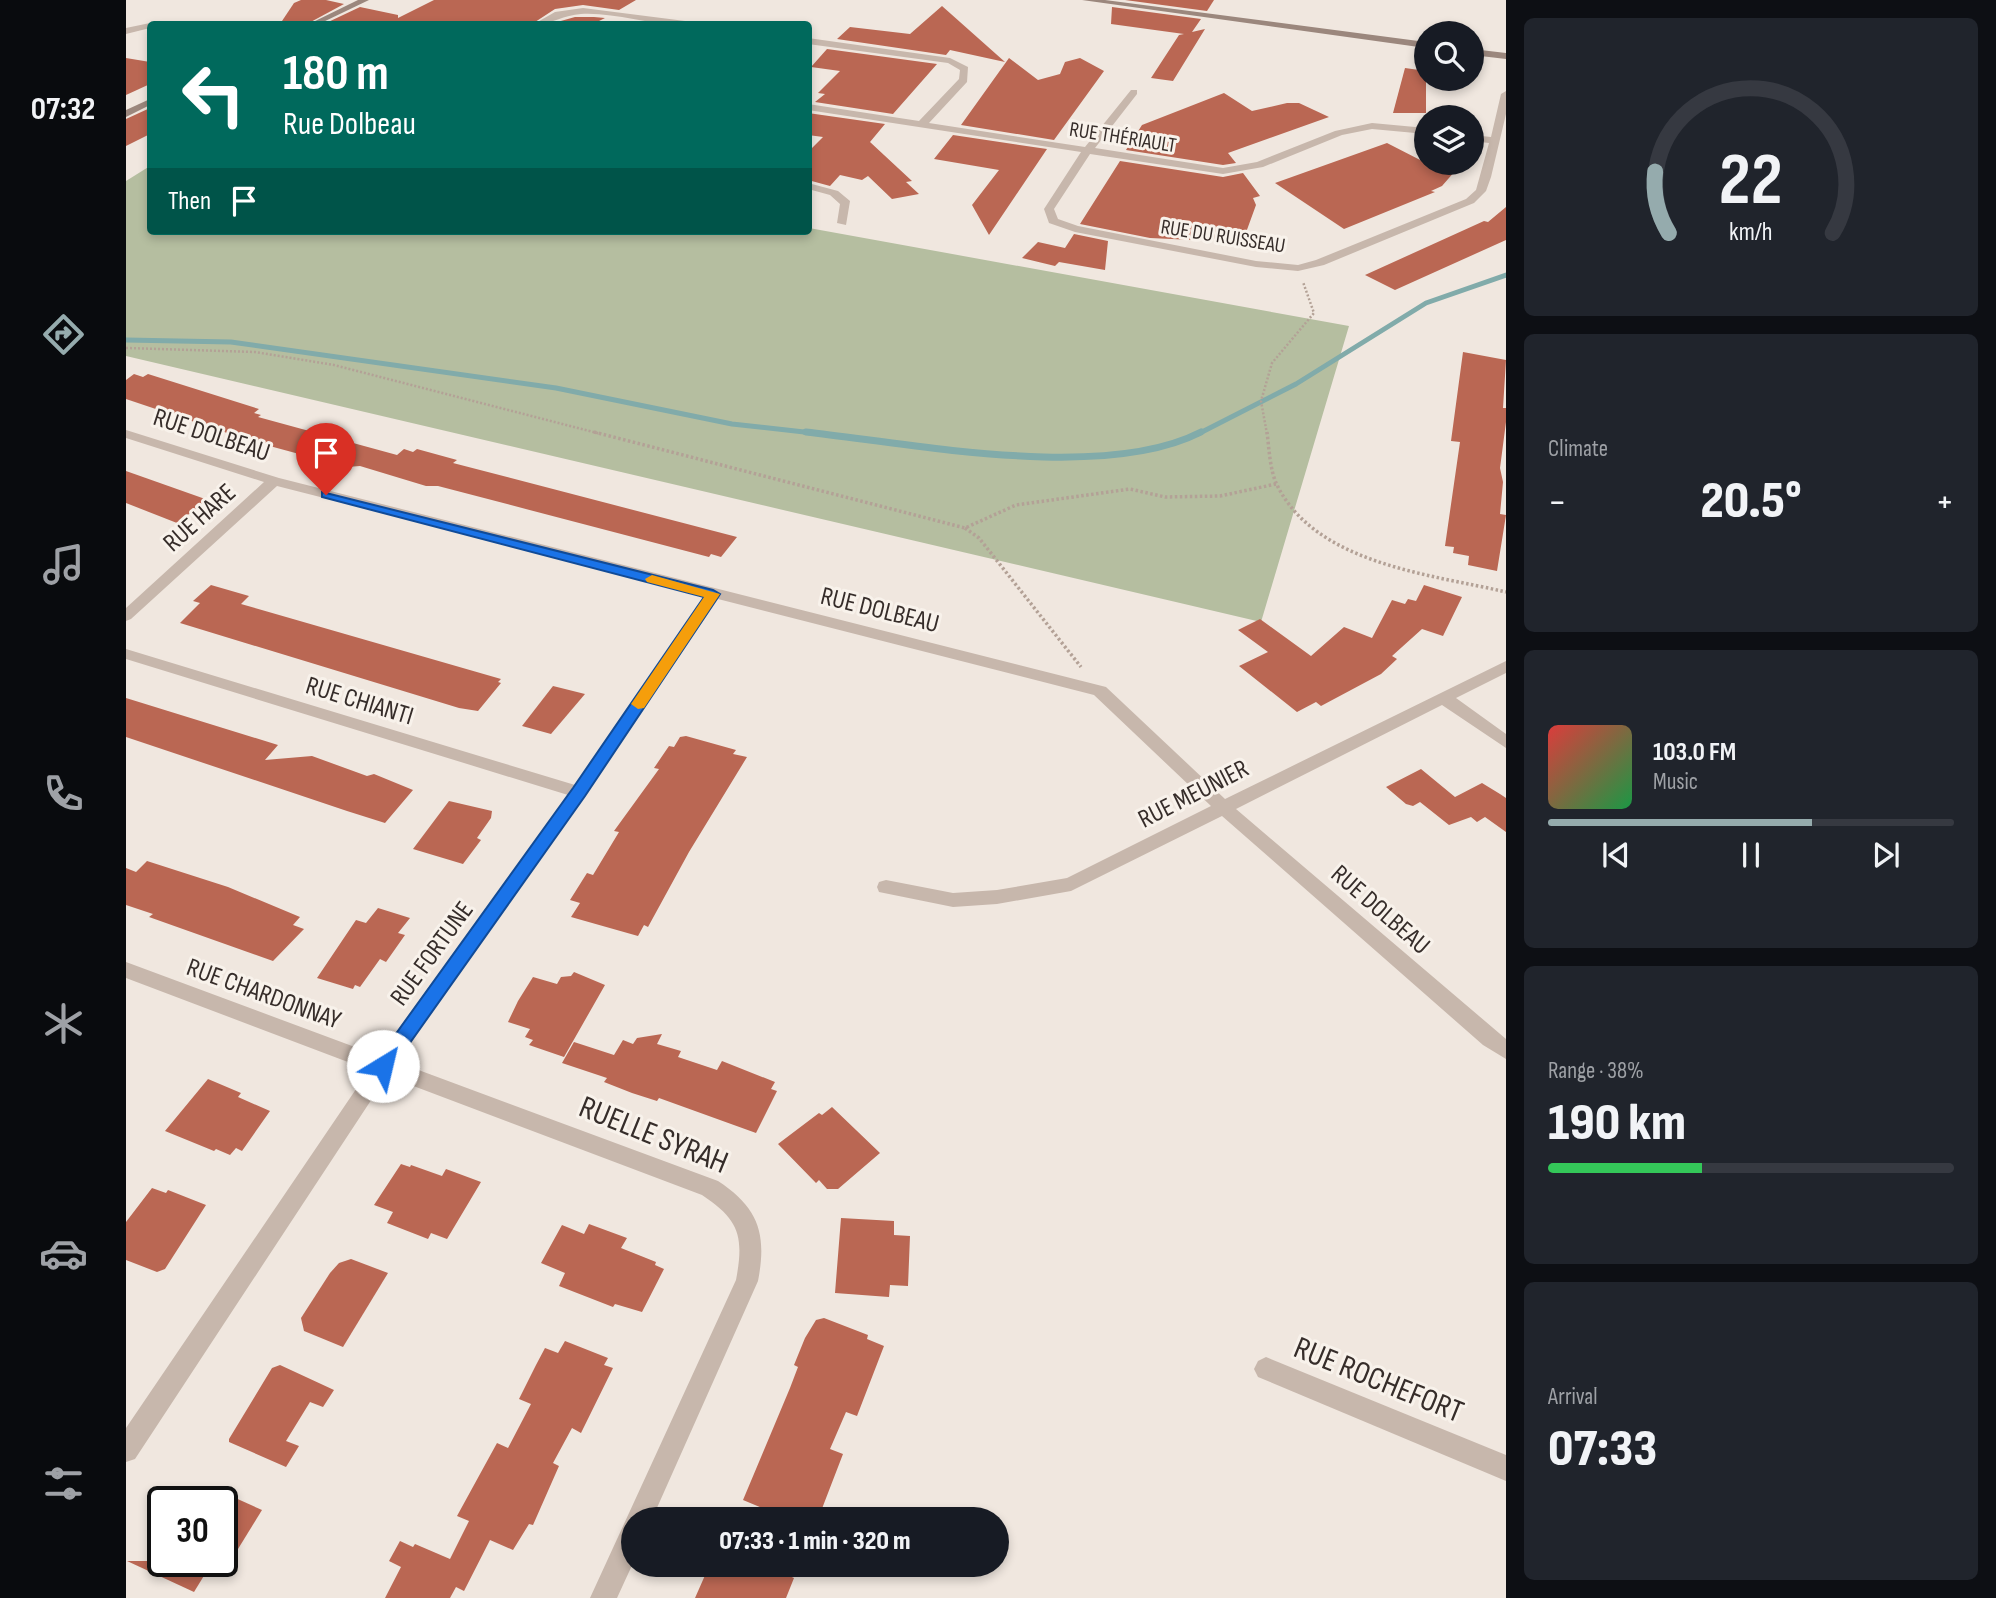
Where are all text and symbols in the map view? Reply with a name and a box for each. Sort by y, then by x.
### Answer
map controls [1414,21,1484,175]
button: search [1414,21,1484,91]
text: 180 m [283,45,389,104]
icon: left [168,49,259,140]
text: 07:32 [31,90,95,129]
text: Rue Dolbeau [283,105,416,144]
button: layers [1414,105,1484,175]
street label: RUE THÉRIAULT [1068,117,1179,158]
text: 22 [1719,137,1783,225]
icon: arrive [225,182,263,220]
text: Then [168,186,211,217]
street label: RUE DU RUISSEAU [1159,214,1287,259]
text: km/h [1729,217,1773,248]
icon: directions [39,310,88,359]
street label: RUE DOLBEAU [149,402,274,469]
pin [296,423,356,495]
icon: arrive [307,434,345,472]
text: Climate [1548,435,1608,463]
text: 20.5° [1700,470,1802,533]
street label: RUE HARE [157,478,243,559]
text: − [1548,480,1567,525]
text: + [1935,480,1954,525]
icon: music [39,540,88,589]
street label: RUE DOLBEAU [817,581,942,640]
street label: RUE CHIANTI [302,670,417,732]
text: 103.0 FM [1653,737,1736,768]
street label: RUE MEUNIER [1133,753,1254,835]
text: Music [1653,768,1698,796]
icon: phone [39,769,88,818]
icon: previous [1597,836,1635,874]
icon: pause [1732,836,1770,874]
icon: next [1867,836,1905,874]
street label: RUE DOLBEAU [1324,859,1436,961]
street label: RUE FORTUNE [384,896,480,1012]
street label: RUE CHARDONNAY [182,952,345,1037]
icon: climate [39,999,88,1048]
position arrow [346,1029,420,1103]
text: Range · 38% [1548,1057,1644,1085]
street label: RUELLE SYRAH [573,1088,734,1183]
text: 190 km [1548,1092,1686,1155]
icon: car [39,1229,88,1278]
street label: RUE ROCHEFORT [1288,1329,1469,1432]
text: Arrival [1548,1383,1597,1411]
text: 07:33 [1548,1418,1657,1481]
icon: filters [39,1459,88,1508]
speed limit sign: 30 [147,1486,238,1577]
text: 07:33 · 1 min · 320 m [719,1526,911,1557]

